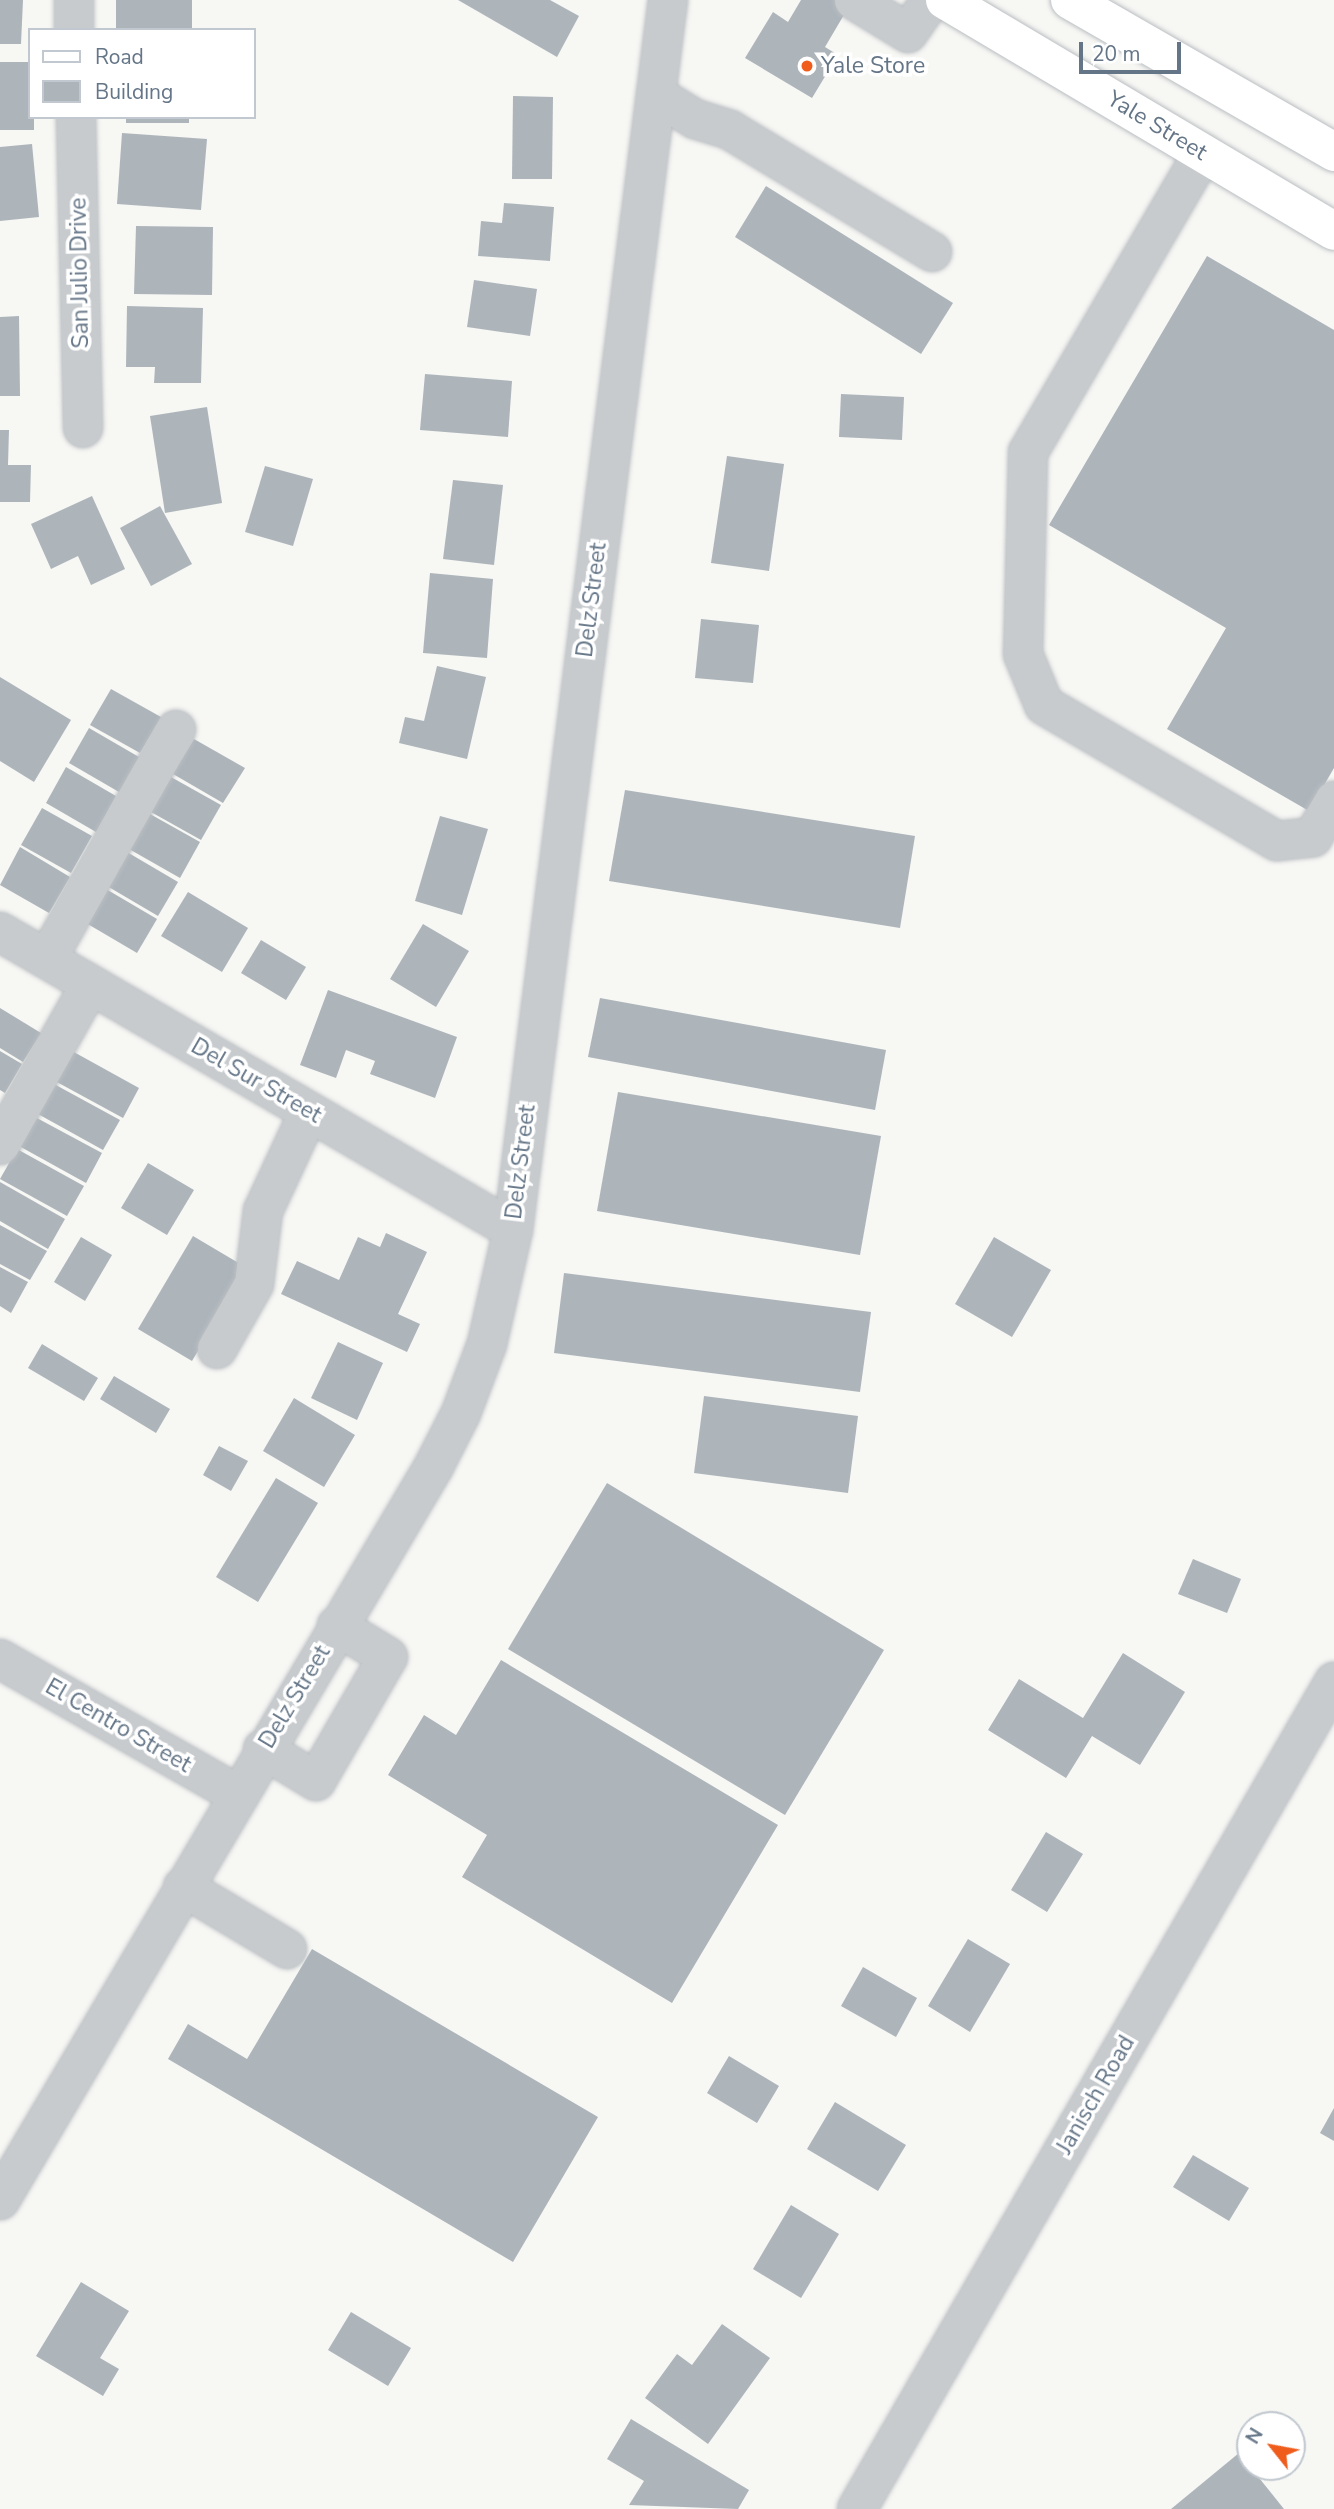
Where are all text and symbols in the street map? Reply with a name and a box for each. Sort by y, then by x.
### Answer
legend [28,28,256,119]
scale bar [1082,28,1184,72]
text: 20 m [1092,40,1141,68]
text: Road [95,43,144,71]
place label: Yale Store [821,52,925,80]
marker: Yale Store [799,58,815,74]
text: Building [95,78,173,106]
street label: Yale Street [1102,85,1212,167]
street label: San Julio Drive [65,197,95,349]
street label: Delz Street [571,541,613,659]
street label: Del Sur Street [186,1033,326,1129]
street label: Delz Street [500,1103,542,1221]
street label: Delz Street [253,1640,337,1754]
street label: El Centro Street [40,1673,196,1779]
street label: Janisch Road [1051,2031,1141,2159]
north arrow [1236,2411,1306,2481]
text: N [1240,2423,1270,2449]

